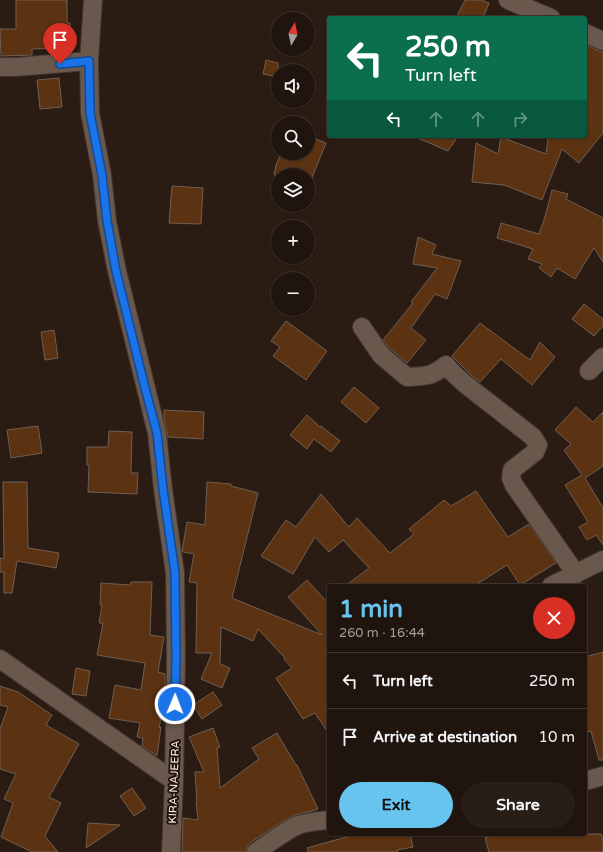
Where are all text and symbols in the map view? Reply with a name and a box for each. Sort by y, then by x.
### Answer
north arrow [271,12,315,56]
map controls [271,12,315,316]
pin [43,23,77,64]
icon: arrive [49,29,71,51]
text: 250 m [405,30,491,64]
icon: left [339,32,391,84]
button: sound [271,64,315,108]
text: Turn left [405,64,477,86]
icon: left [383,108,405,130]
icon: ahead [425,108,447,130]
icon: ahead [467,108,489,130]
icon: right [509,108,531,130]
button: search [271,116,315,160]
button: layers [271,168,315,212]
button: + [271,220,315,264]
button: − [271,272,315,316]
text: 1 min [339,595,403,624]
button: close [533,597,575,639]
text: 260 m · 16:44 [339,625,425,641]
icon: left [339,670,361,692]
text: Turn left [373,672,433,690]
text: 250 m [529,672,575,690]
position arrow [154,683,196,725]
icon: arrive [339,726,361,748]
text: Arrive at destination [373,728,517,746]
text: 10 m [538,728,575,746]
street label: KIRA-NAJEERA [166,740,182,824]
button: Exit [339,782,453,828]
button: Share [461,782,575,828]

